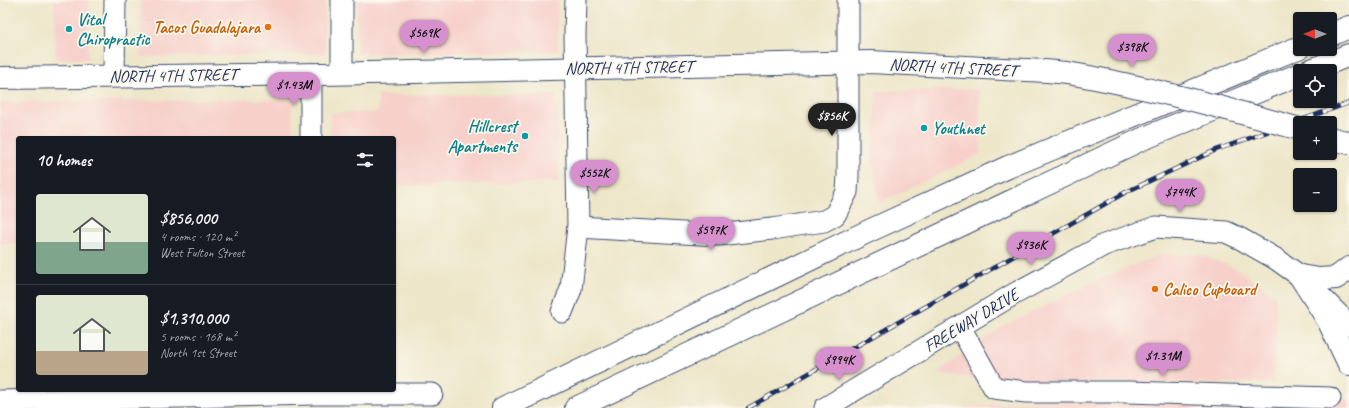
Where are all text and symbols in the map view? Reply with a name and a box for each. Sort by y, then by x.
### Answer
place label: Vital Chiropractic [77,9,151,50]
north arrow [1293,12,1337,56]
map controls [1293,12,1337,212]
place label: Tacos Guadalajara [153,17,262,38]
pin: $569K [396,20,452,54]
marker: Tacos Guadalajara [263,22,273,32]
marker: Vital Chiropractic [64,24,74,34]
text: $569K [409,25,439,41]
pin: $398K [1104,34,1160,68]
text: $398K [1117,39,1147,55]
street label: NORTH 4TH STREET [889,54,1022,82]
street label: NORTH 4TH STREET [565,56,697,79]
street label: NORTH 4TH STREET [109,64,241,87]
button: locate [1293,64,1337,108]
pin: $1.43M [261,72,327,106]
text: $1.43M [276,77,312,93]
pin: $856K [804,103,860,137]
text: $856K [817,108,847,124]
place label: Hillcrest Apartments [448,116,519,157]
button: + [1293,116,1337,160]
place label: Youthnet [932,118,987,139]
marker: Youthnet [919,123,929,133]
marker: Hillcrest Apartments [520,131,530,141]
icon: filters [354,149,376,171]
text: 10 homes [36,150,92,171]
pin: $552K [566,160,622,194]
text: $552K [579,165,609,181]
button: − [1293,168,1337,212]
pin: $744K [1152,179,1208,213]
text: $744K [1165,184,1195,200]
text: $856,000 [160,208,217,229]
icon: home [68,210,116,258]
pin: $597K [683,217,739,251]
text: $597K [696,222,726,238]
text: 4 rooms · 120 m² [160,229,236,245]
pin: $936K [1003,232,1059,266]
text: $936K [1016,237,1046,253]
text: West Fulton Street [160,245,245,261]
place label: Calico Cupboard [1163,279,1259,300]
street label: FREEWAY DRIVE [920,283,1025,357]
marker: Calico Cupboard [1150,284,1160,294]
text: $1,310,000 [160,308,228,329]
icon: home [68,311,116,359]
text: 5 rooms · 168 m² [160,329,236,345]
pin: $1.31M [1130,343,1196,377]
text: North 1st Street [160,345,236,361]
pin: $994K [811,347,867,381]
text: $1.31M [1145,348,1181,364]
text: $994K [824,352,854,368]

